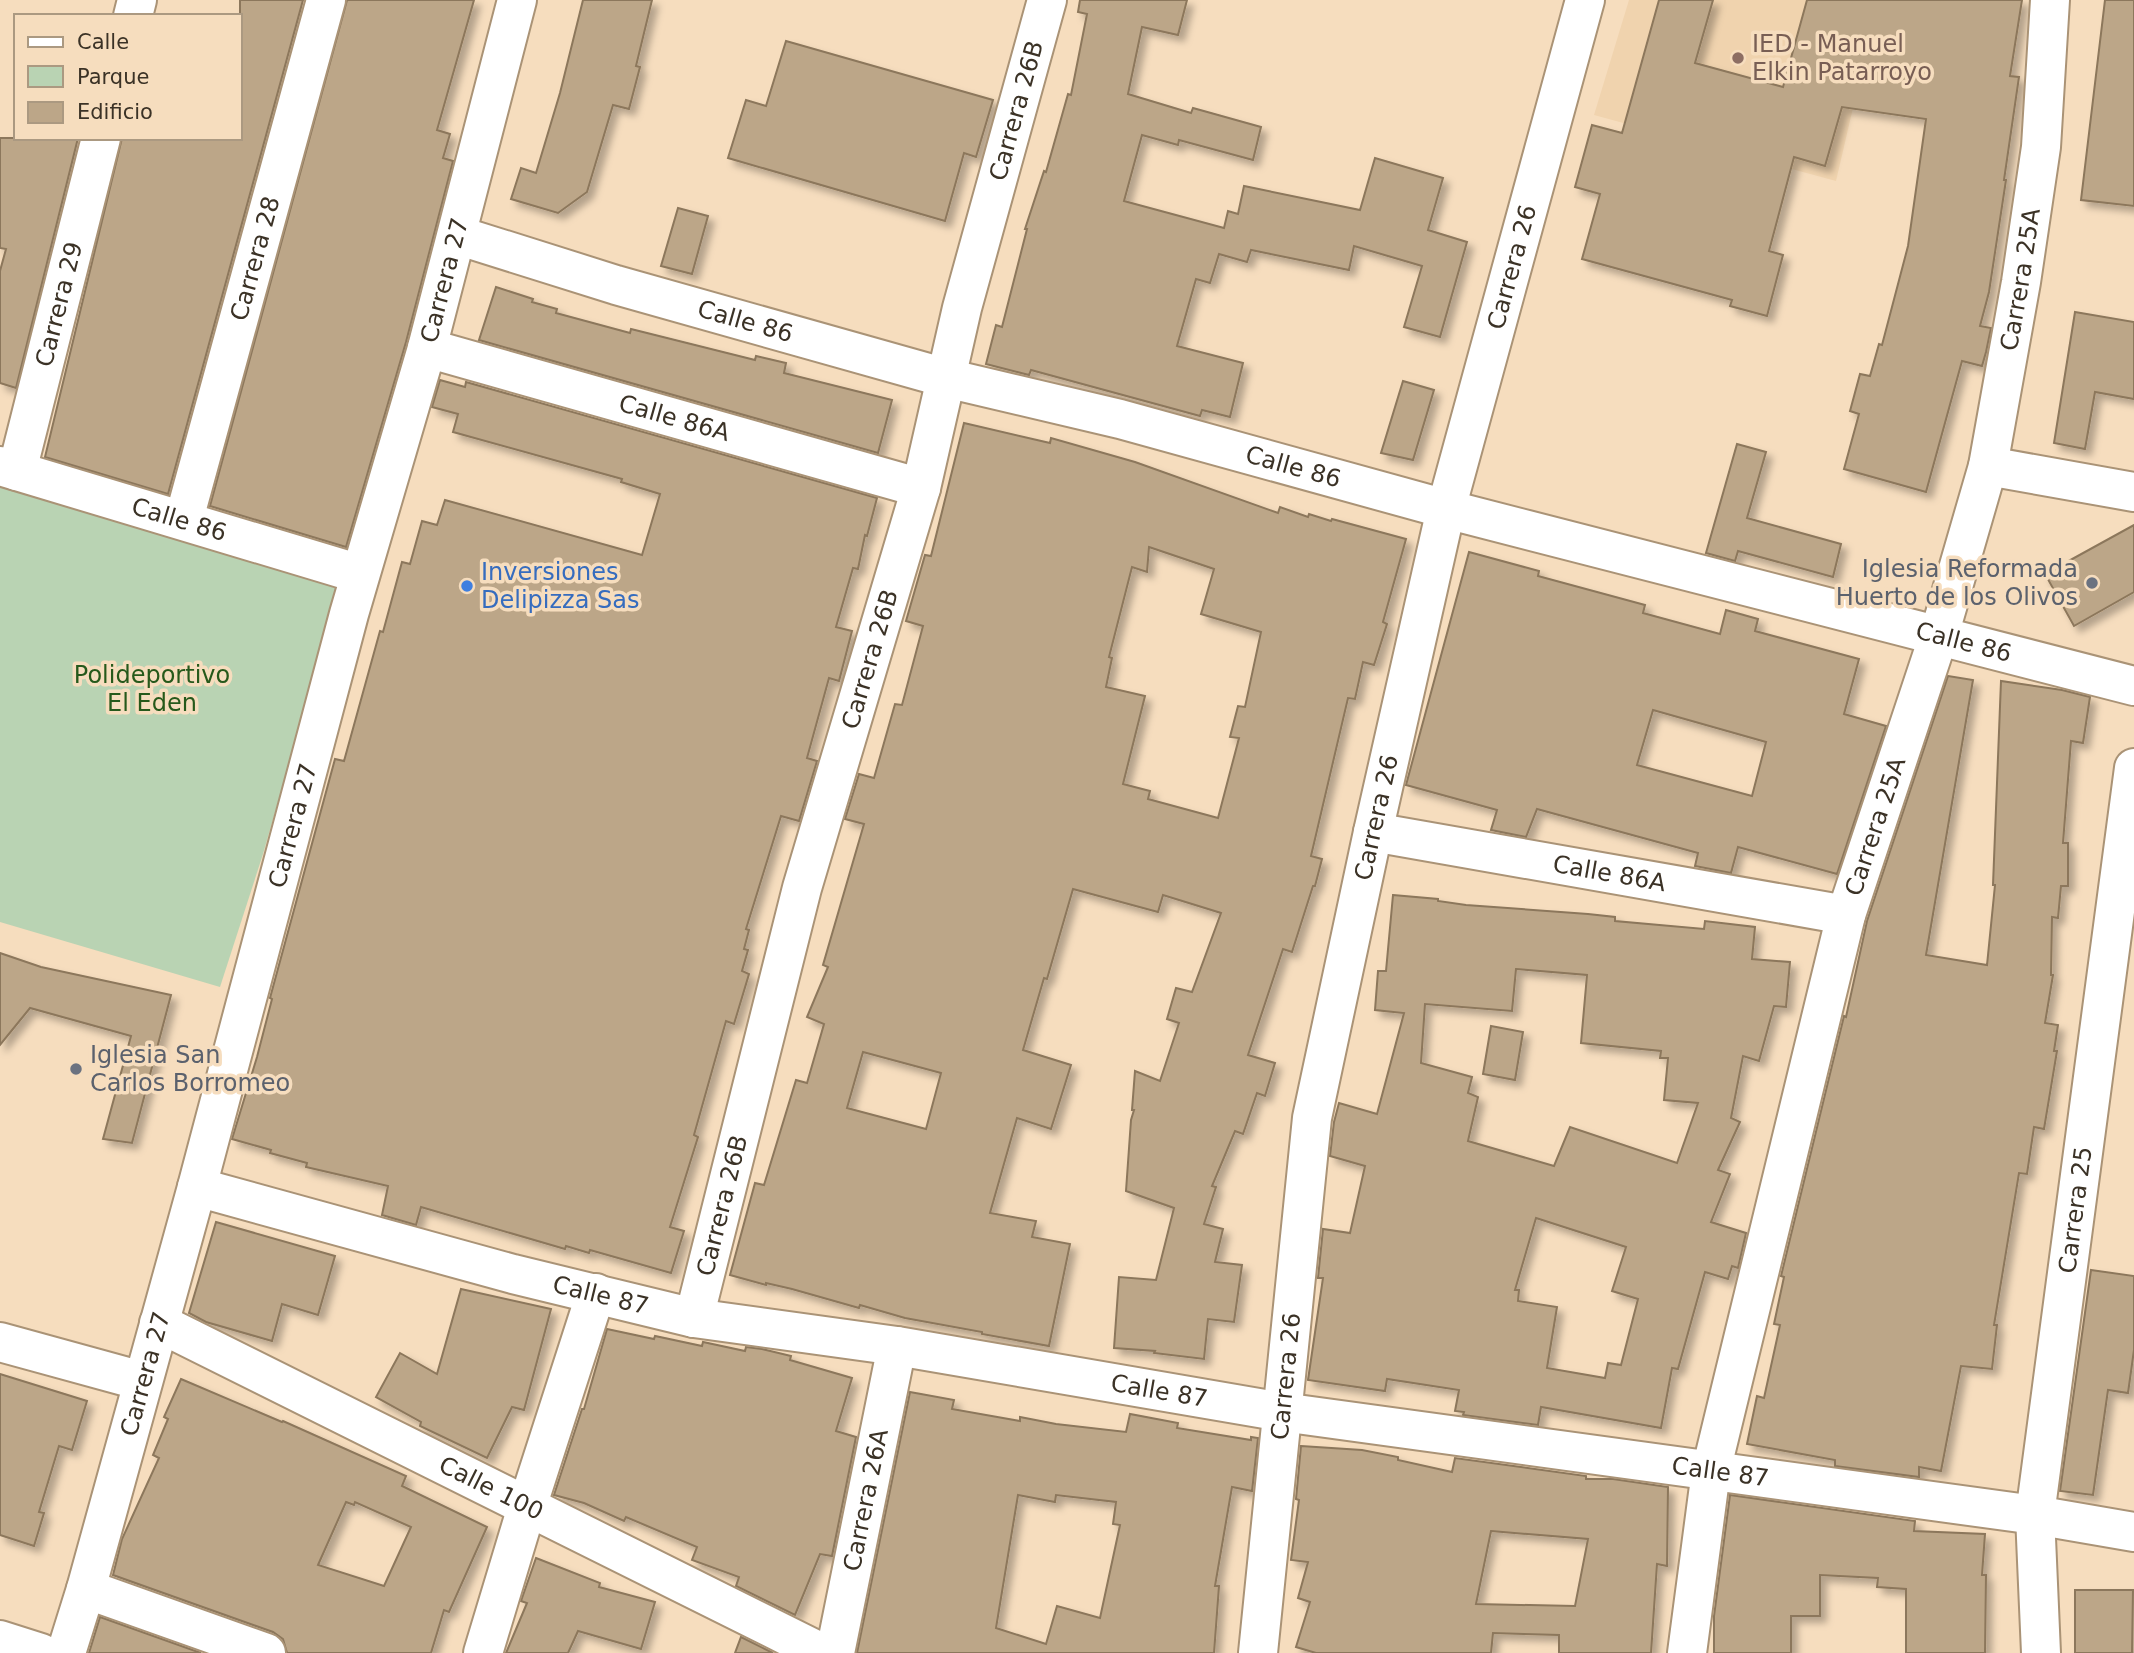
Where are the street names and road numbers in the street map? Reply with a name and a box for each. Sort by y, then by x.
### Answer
street label: Carrera 26B [984,37,1049,184]
street label: Carrera 28 [225,193,286,324]
street label: Carrera 26 [1482,202,1542,333]
street label: Carrera 25A [1995,206,2046,353]
street label: Carrera 27 [415,215,474,346]
street label: Carrera 29 [30,239,88,370]
street label: Calle 86 [694,295,796,348]
street label: Calle 86A [615,389,734,447]
street label: Calle 86 [1242,440,1344,493]
street label: Calle 86 [128,492,230,547]
street label: Carrera 26B [836,586,904,732]
street label: Calle 86 [1913,616,2014,668]
street label: Carrera 26 [1349,752,1404,883]
street label: Carrera 25A [1839,753,1912,899]
street label: Carrera 27 [263,760,323,891]
street label: Calle 86A [1551,850,1669,897]
street label: Carrera 26B [691,1132,753,1279]
street label: Carrera 25 [2053,1145,2098,1275]
street label: Calle 87 [550,1270,652,1320]
street label: Carrera 27 [115,1309,176,1439]
street label: Carrera 26 [1266,1311,1306,1441]
street label: Calle 87 [1109,1369,1210,1413]
street label: Carrera 26A [838,1426,894,1574]
street label: Calle 100 [434,1451,548,1526]
street label: Calle 87 [1670,1451,1771,1492]

